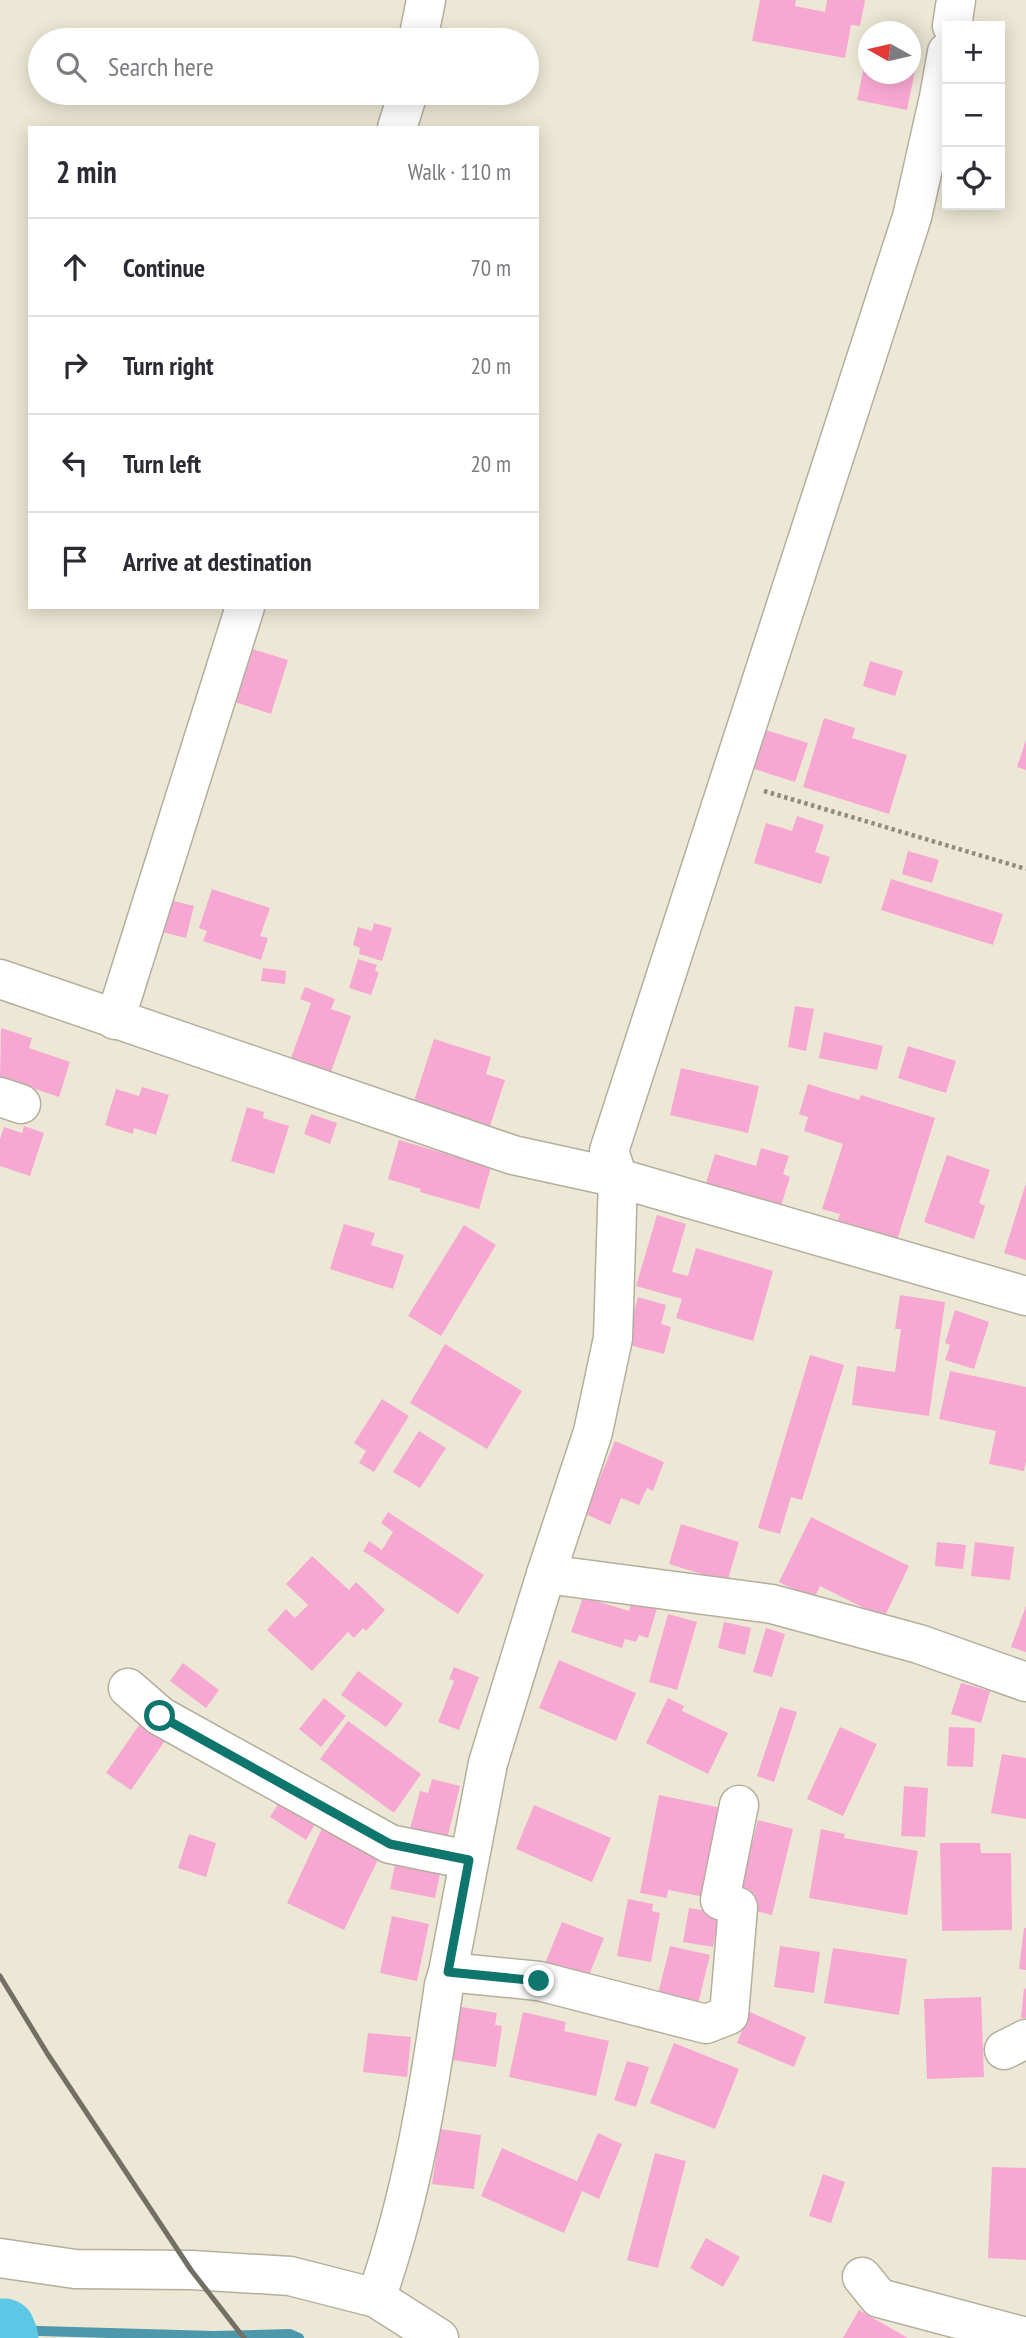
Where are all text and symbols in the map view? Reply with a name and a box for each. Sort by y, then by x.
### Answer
north arrow [858,21,921,84]
map controls [942,21,1005,210]
button: + [942,21,1005,84]
search box [28,28,539,105]
icon: search [52,48,90,86]
text: Search here [108,50,214,83]
button: − [942,84,1005,147]
button: locate [942,147,1005,210]
text: 2 min [56,152,117,191]
text: Walk · 110 m [408,157,511,186]
icon: ahead [56,248,94,286]
text: Continue [123,251,205,284]
text: 70 m [470,253,511,282]
icon: right [56,346,94,384]
text: Turn right [123,349,214,382]
text: 20 m [470,351,511,380]
icon: left [56,444,94,482]
text: Turn left [123,447,201,480]
text: 20 m [470,449,511,478]
icon: arrive [56,542,94,580]
text: Arrive at destination [123,545,312,578]
route start [144,1700,175,1731]
route end [523,1965,554,1996]

